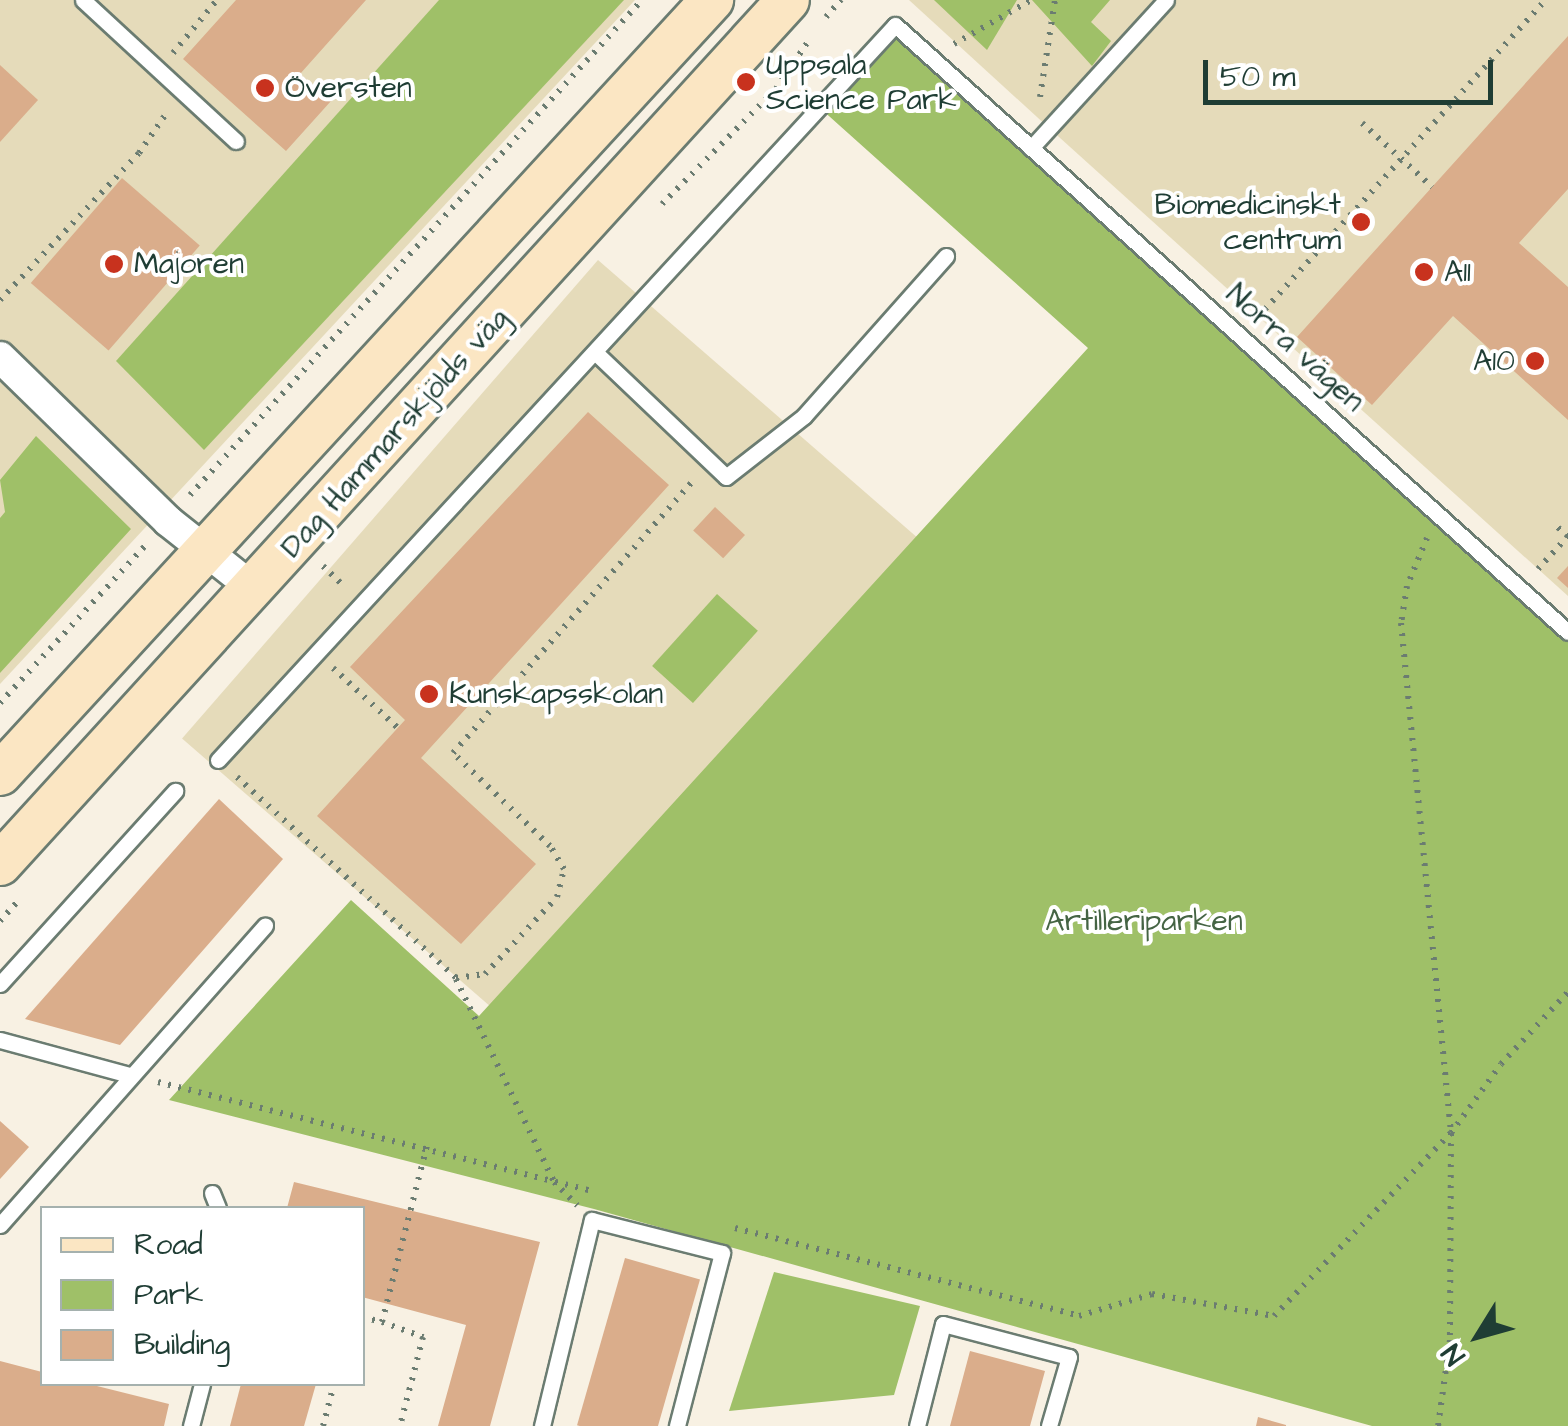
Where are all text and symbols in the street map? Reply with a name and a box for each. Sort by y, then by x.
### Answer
scale bar [1208,40,1498,102]
place label: Uppsala Science Park [766,47,957,118]
text: 50 m [1220,56,1296,98]
place label: Översten [285,70,412,106]
marker: Uppsala Science Park [735,71,757,93]
marker: Översten [254,77,276,99]
place label: Biomedicinskt centrum [1155,187,1341,258]
marker: Biomedicinskt centrum [1350,211,1372,233]
place label: Majoren [134,246,244,282]
marker: Majoren [103,253,125,275]
place label: A11 [1444,254,1471,290]
marker: A11 [1413,261,1435,283]
street label: Norra vägen [1218,277,1372,419]
street label: Dag Hammarskjölds väg [273,301,517,565]
place label: A10 [1473,343,1515,379]
marker: A10 [1524,350,1546,372]
place label: Kunskapsskolan [449,676,663,712]
marker: Kunskapsskolan [418,683,440,705]
park label: Artilleriparken [1045,903,1243,939]
legend [40,1206,365,1386]
text: Road [134,1224,203,1266]
text: Park [134,1274,203,1316]
north arrow [1428,1286,1528,1386]
text: Building [134,1324,230,1366]
text: N [1433,1336,1474,1373]

